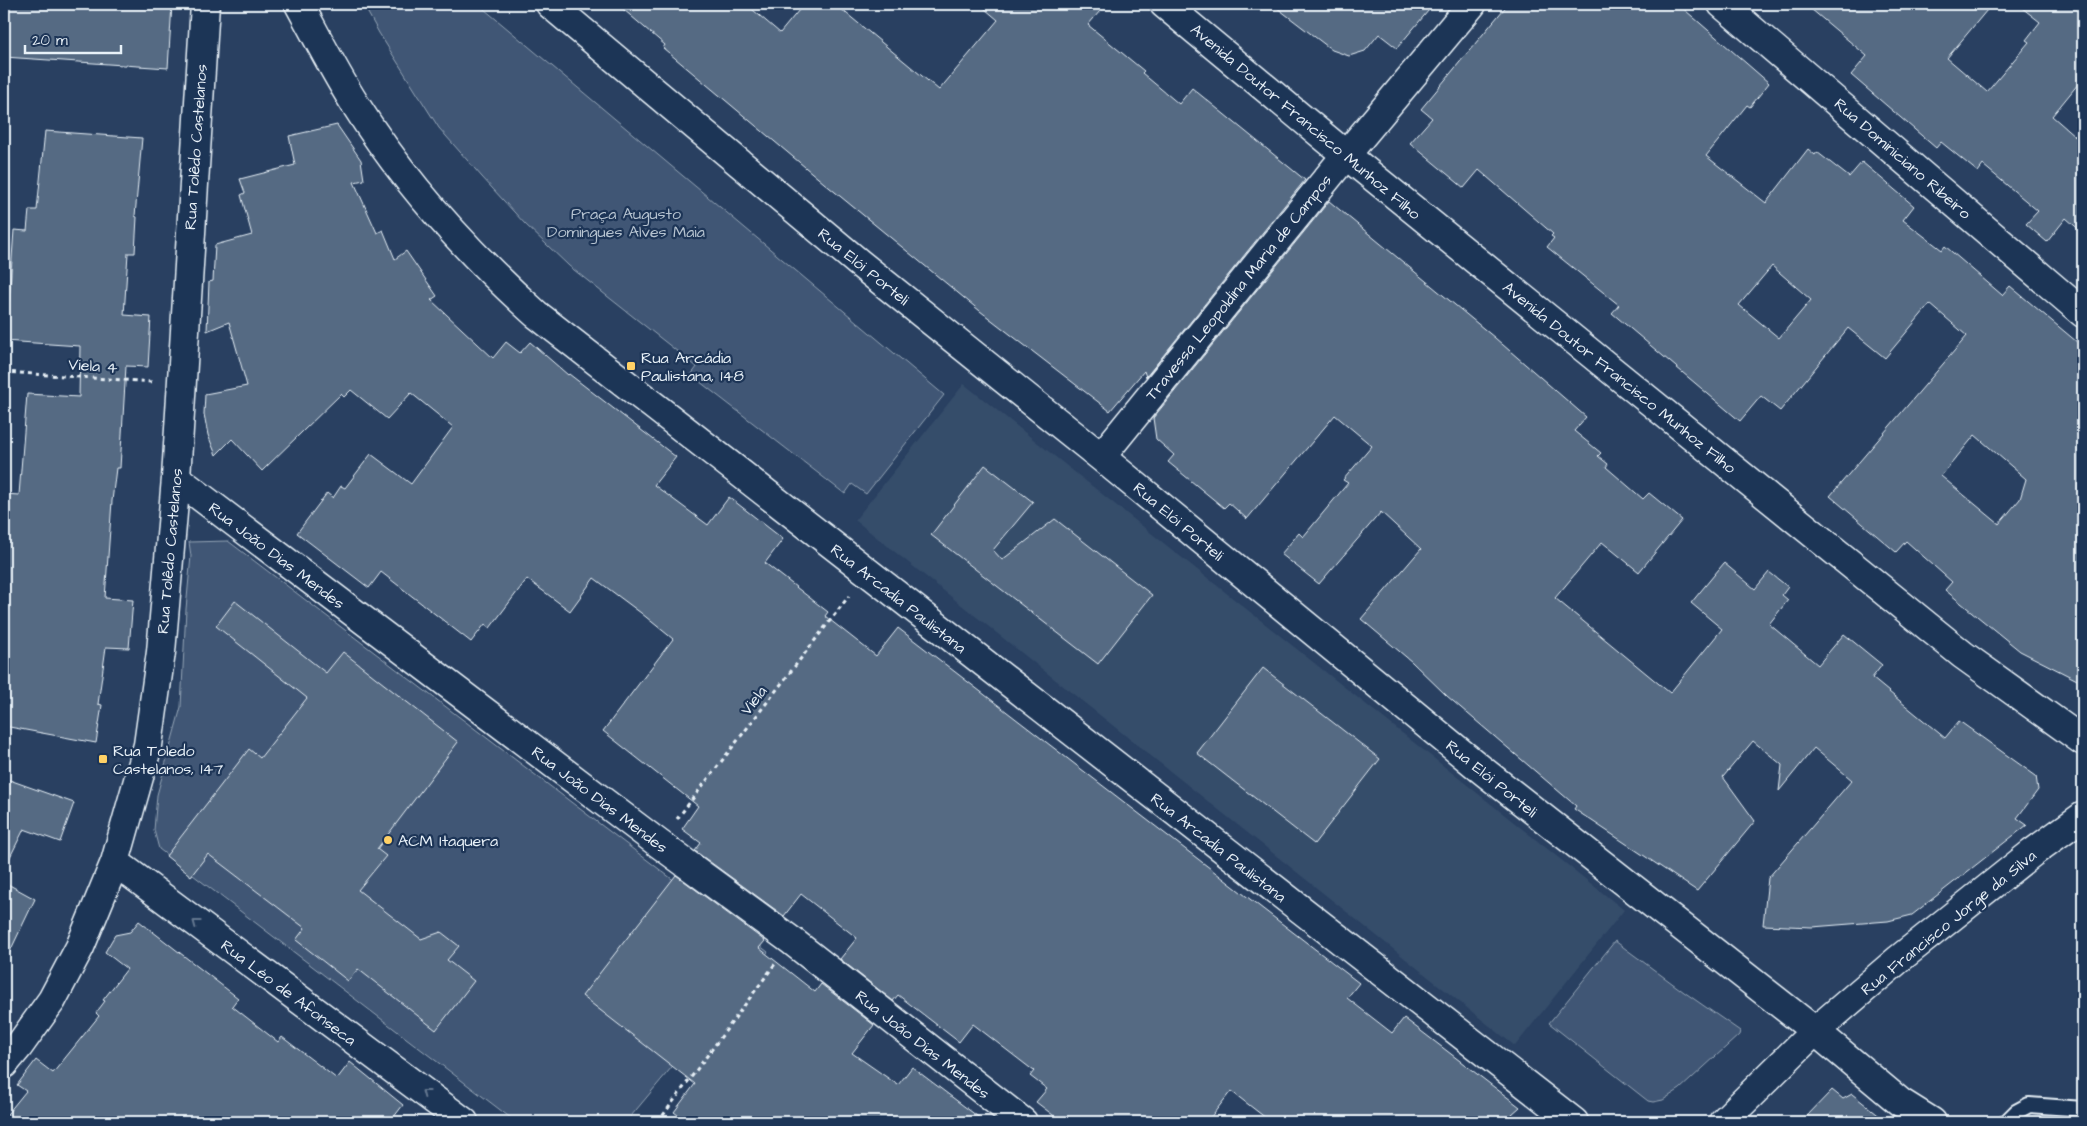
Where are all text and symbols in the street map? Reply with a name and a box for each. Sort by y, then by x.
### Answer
street label: Avenida Doutor Francisco Munhoz Filho [1186,19,1425,225]
scale bar [25,22,121,54]
text: 20 m [32,30,68,51]
street label: Rua Tolêdo Castelanos [179,63,213,231]
street label: Rua Dominiciano Ribeiro [1829,93,1975,224]
street label: Travessa Leopoldina Maria de Campos [1141,170,1337,405]
park label: Praça Augusto Domingues Alves Maia [547,203,705,244]
street label: Rua Elói Porteli [813,223,914,311]
street label: Avenida Doutor Francisco Munhoz Filho [1498,277,1741,479]
place label: Rua Arcádia Paulistana, 148 [641,347,744,387]
street label: Viela 4 [68,353,118,379]
marker: Rua Arcádia Paulistana, 148 [625,360,637,372]
street label: Rua Tolêdo Castelanos [152,467,188,635]
street label: Rua Elói Porteli [1128,477,1229,567]
street label: Rua João Dias Mendes [204,497,349,614]
street label: Rua Arcadia Paulistana [826,539,971,659]
street label: Viela [735,681,772,720]
street label: Rua Elói Porteli [1441,735,1542,823]
place label: Rua Toledo Castelanos, 147 [113,740,224,780]
street label: Rua João Dias Mendes [527,741,672,858]
marker: Rua Toledo Castelanos, 147 [97,753,109,765]
street label: Rua Arcadia Paulistana [1146,788,1291,908]
place label: ACM Itaquera [398,830,498,852]
marker: ACM Itaquera [382,834,394,846]
street label: Rua Francisco Jorge da Silva [1856,845,2042,1001]
one-way arrow [192,920,202,929]
street label: Rua Léo de Afonseca [216,935,361,1051]
street label: Rua João Dias Mendes [851,985,994,1104]
one-way arrow [421,1090,431,1099]

